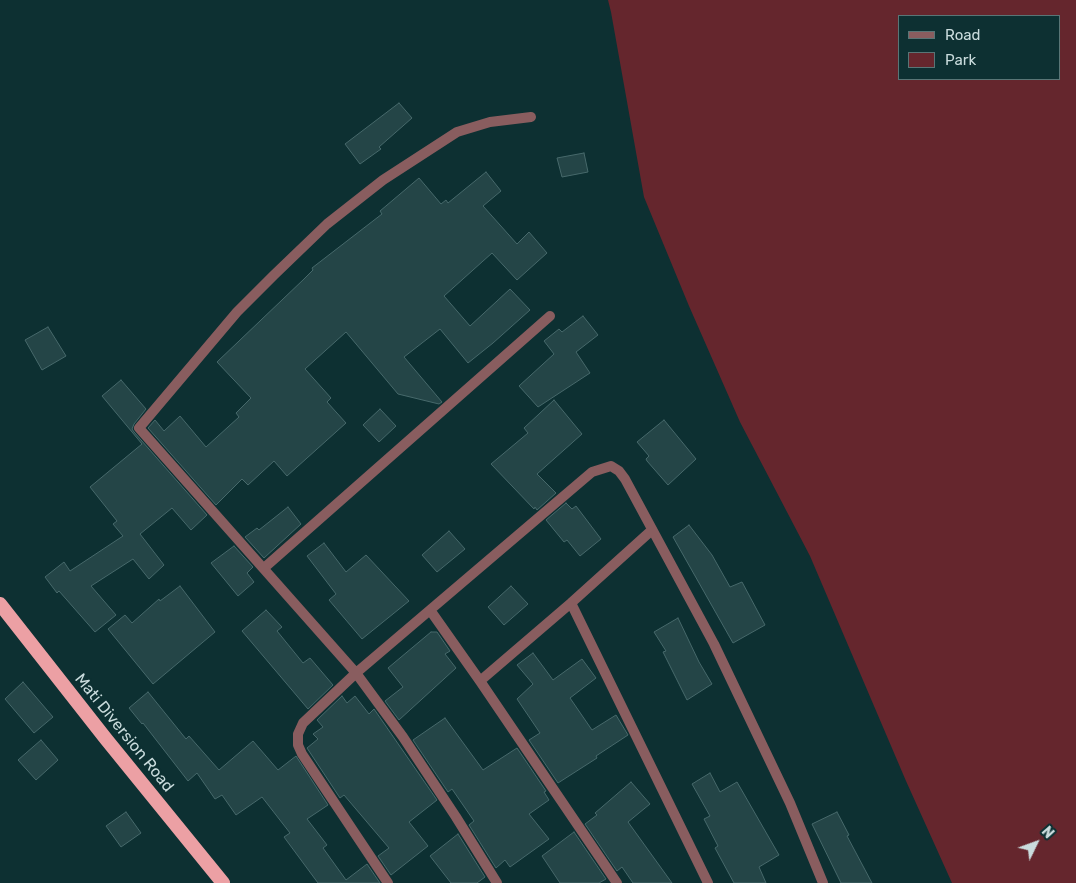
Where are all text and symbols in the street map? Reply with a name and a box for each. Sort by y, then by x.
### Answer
legend [898,15,1061,80]
text: Road [945,26,981,44]
text: Park [945,51,976,69]
street label: Mati Diversion Road [70,670,178,796]
north arrow [1011,818,1061,868]
text: N [1038,823,1057,842]

